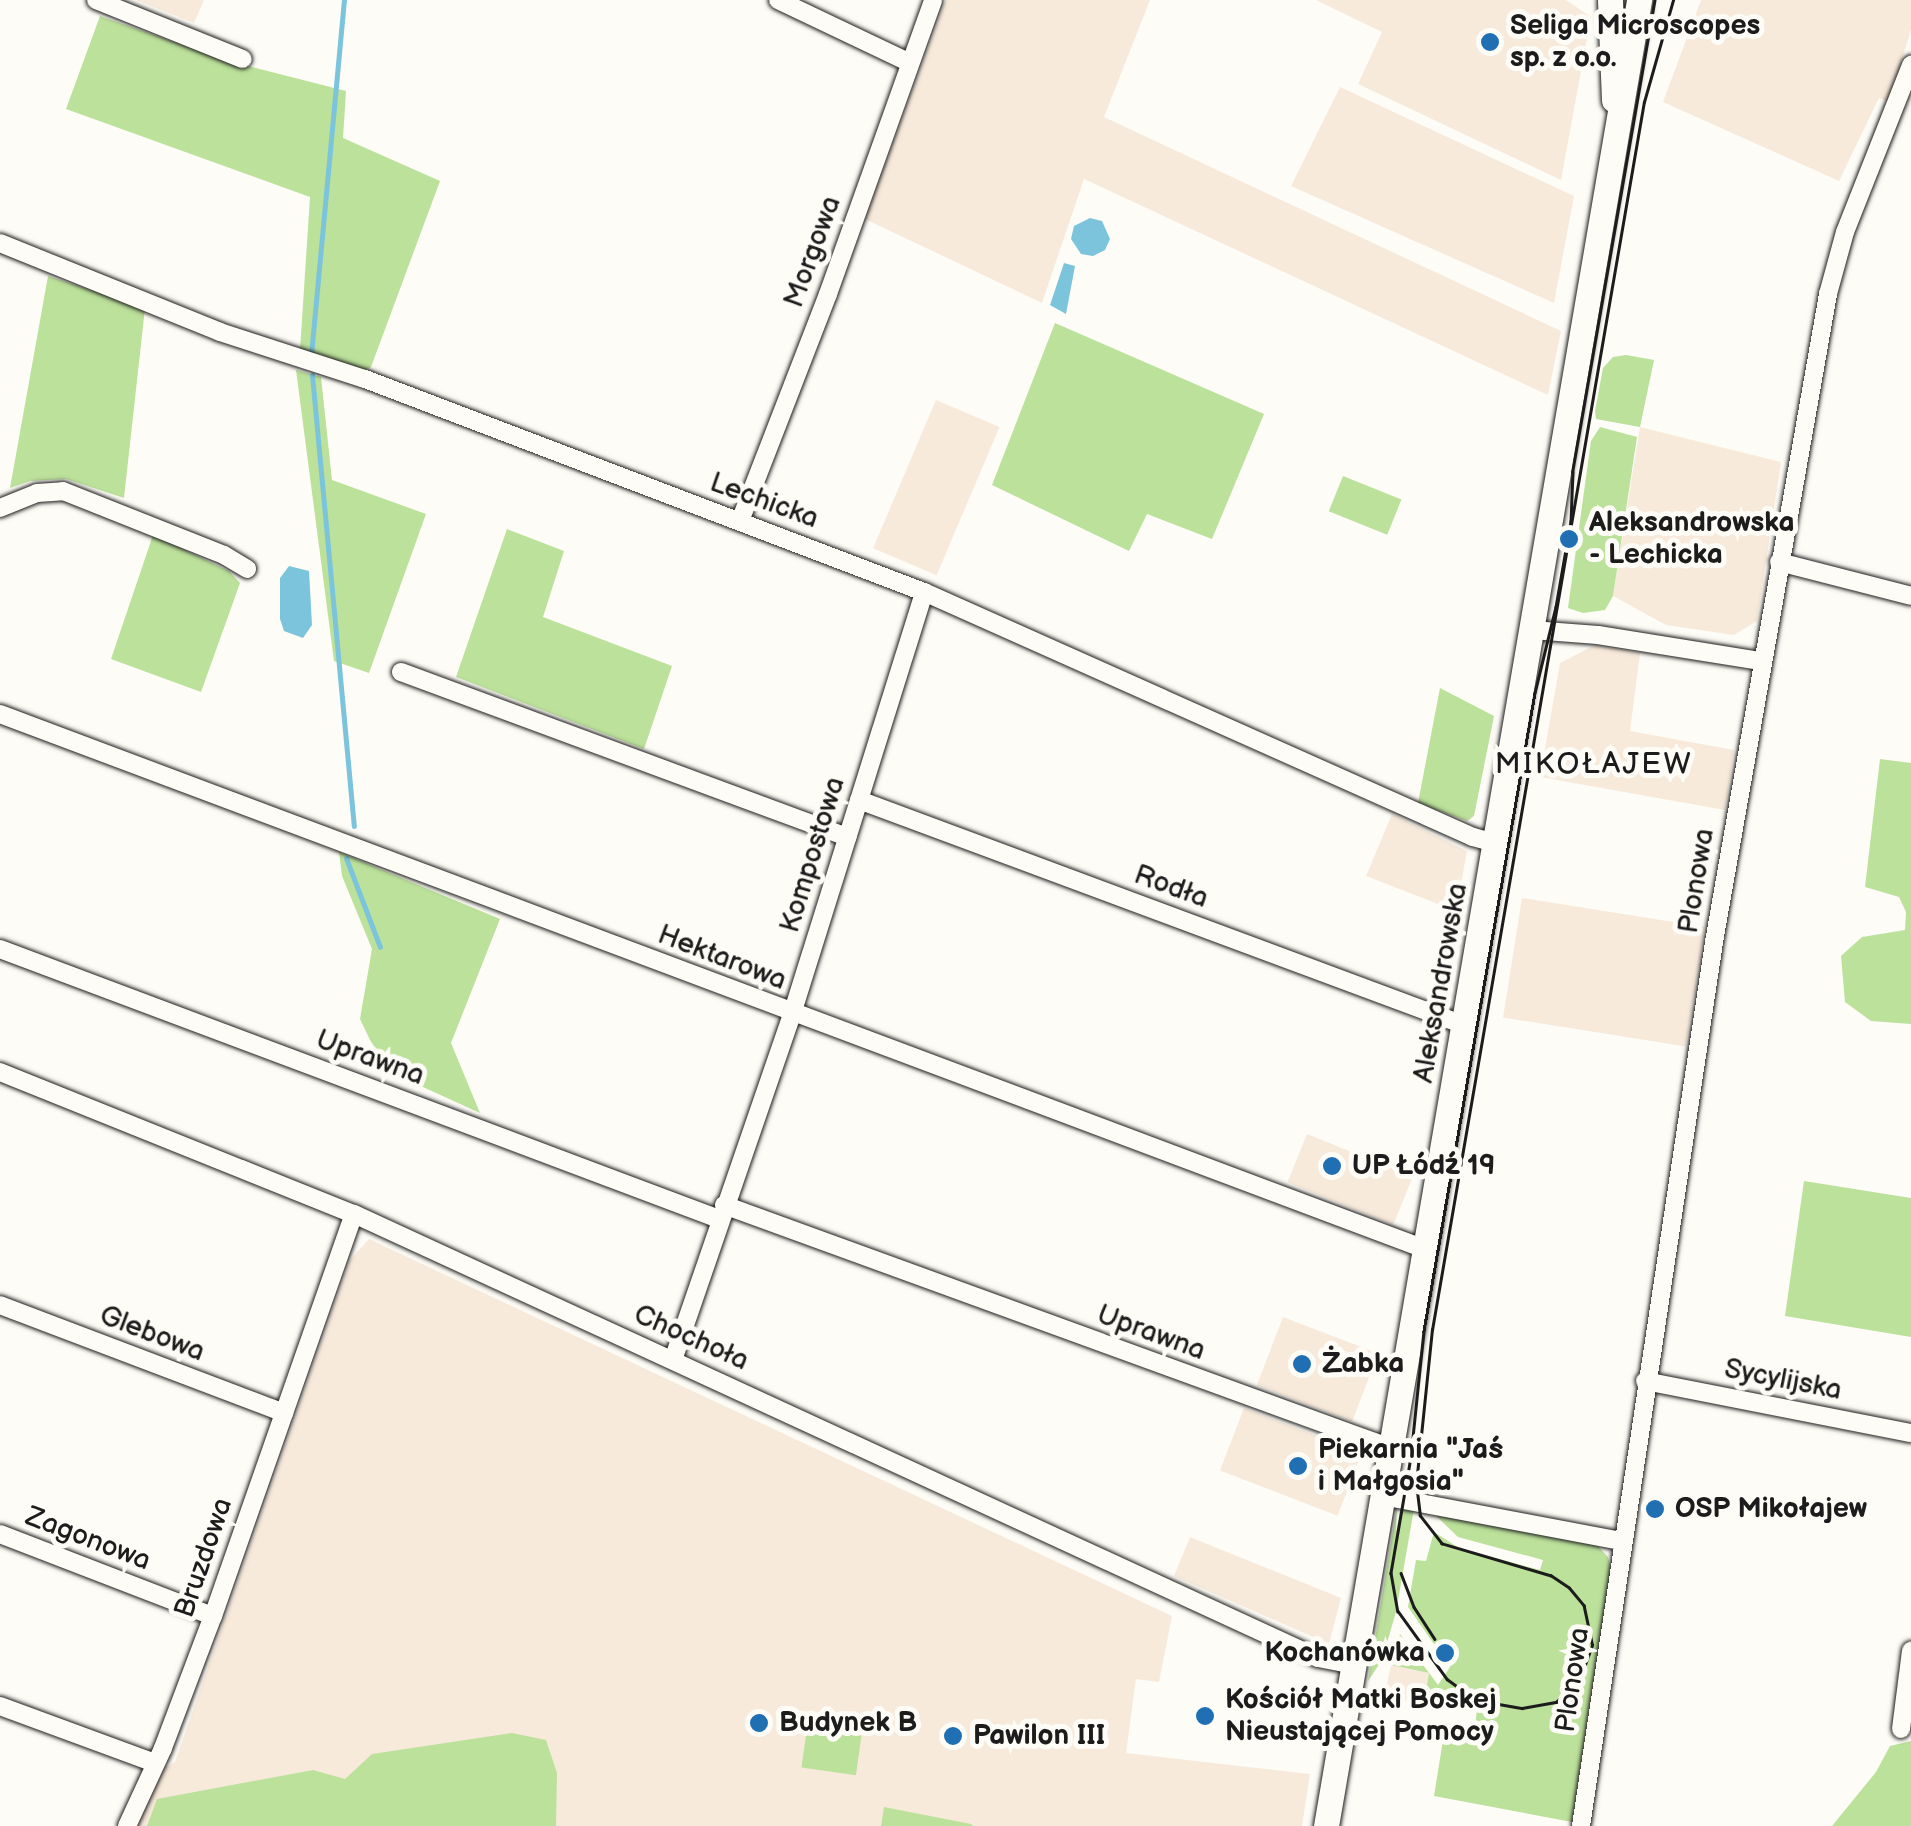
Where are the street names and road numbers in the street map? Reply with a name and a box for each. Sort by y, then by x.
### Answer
street label: Morgowa [777,192,849,312]
street label: Lechicka [705,466,823,536]
street label: Kompostowa [773,773,853,937]
street label: Plonowa [1672,826,1722,936]
street label: Rodła [1129,858,1213,916]
street label: Aleksandrowska [1407,881,1475,1085]
street label: Hektarowa [653,918,791,998]
street label: Uprawna [311,1023,429,1093]
street label: Chochoła [628,1298,754,1378]
street label: Uprawna [1092,1298,1210,1368]
street label: Glebowa [95,1299,209,1369]
street label: Sycylijska [1722,1352,1844,1408]
street label: Bruzdowa [168,1494,240,1622]
street label: Zagonowa [21,1500,155,1578]
street label: Plonowa [1549,1625,1597,1735]

